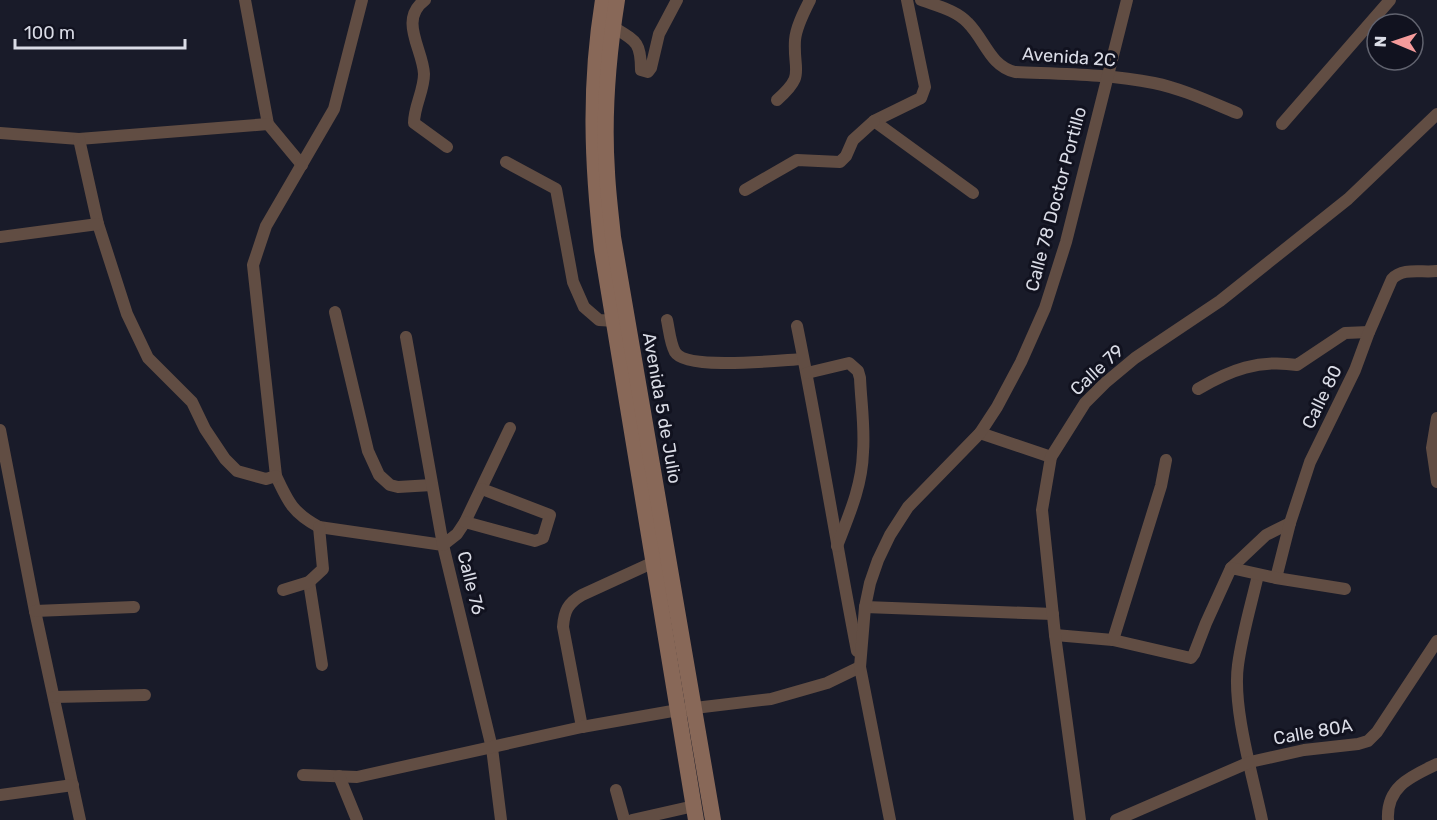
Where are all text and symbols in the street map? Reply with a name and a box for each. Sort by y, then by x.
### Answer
scale bar [15,12,184,50]
north arrow [1365,12,1425,72]
text: 100 m [24,22,75,44]
text: N [1371,35,1390,48]
street label: Avenida 2C [1021,43,1117,71]
street label: Calle 78 Doctor Portillo [1021,104,1091,294]
street label: Avenida 5 de Julio [638,331,686,485]
street label: Calle 79 [1066,340,1128,400]
street label: Calle 80 [1297,362,1347,432]
street label: Calle 76 [453,549,490,617]
street label: Calle 80A [1272,714,1354,750]

